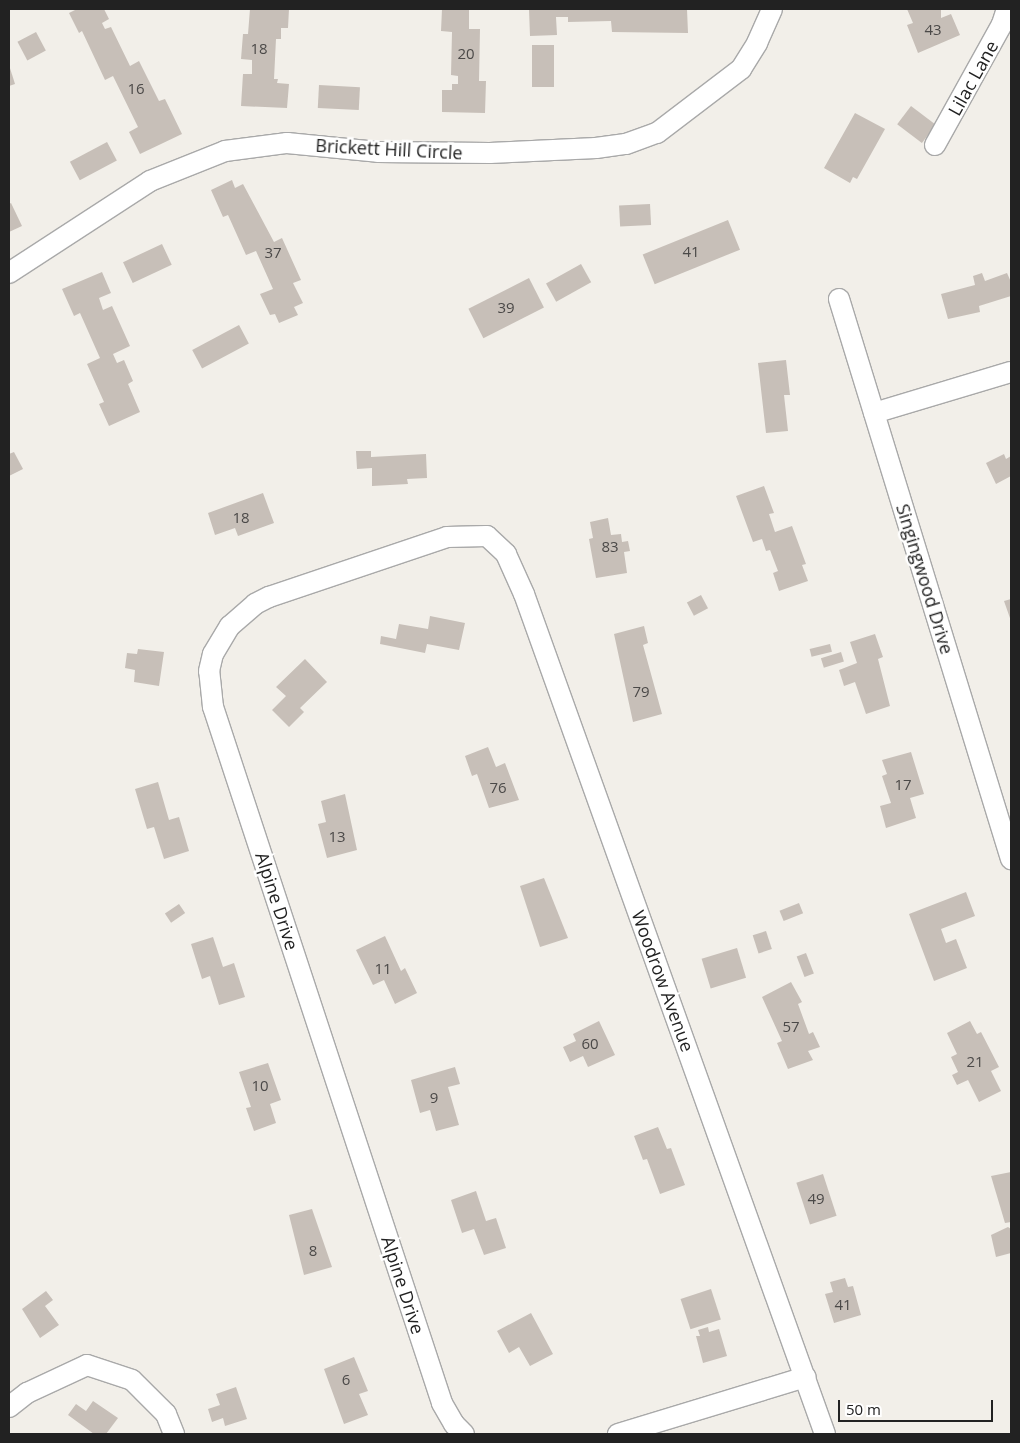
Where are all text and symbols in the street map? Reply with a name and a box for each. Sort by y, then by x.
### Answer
house number: 43 [924,21,942,39]
street label: Lilac Lane [944,37,1002,119]
house number: 18 [250,40,268,58]
house number: 20 [457,45,475,63]
house number: 16 [127,80,145,98]
street label: Brickett Hill Circle [315,134,463,164]
house number: 41 [682,243,700,261]
house number: 37 [264,244,282,262]
house number: 39 [497,299,515,317]
street label: Singingwood Drive [892,501,958,657]
house number: 18 [232,509,250,527]
house number: 83 [601,538,619,556]
house number: 79 [632,683,650,701]
house number: 17 [894,776,912,794]
house number: 76 [489,779,507,797]
house number: 13 [328,828,346,846]
street label: Alpine Drive [251,849,303,953]
street label: Woodrow Avenue [627,907,699,1055]
house number: 11 [374,960,392,978]
house number: 57 [782,1018,800,1036]
house number: 60 [581,1035,599,1053]
house number: 21 [966,1053,984,1071]
house number: 10 [251,1077,269,1095]
house number: 9 [430,1089,438,1107]
house number: 49 [807,1190,825,1208]
street label: Alpine Drive [377,1233,429,1337]
house number: 8 [309,1242,317,1260]
house number: 41 [834,1296,852,1314]
house number: 6 [342,1371,350,1389]
scale bar [840,1390,995,1422]
text: 50 m [846,1399,881,1419]

